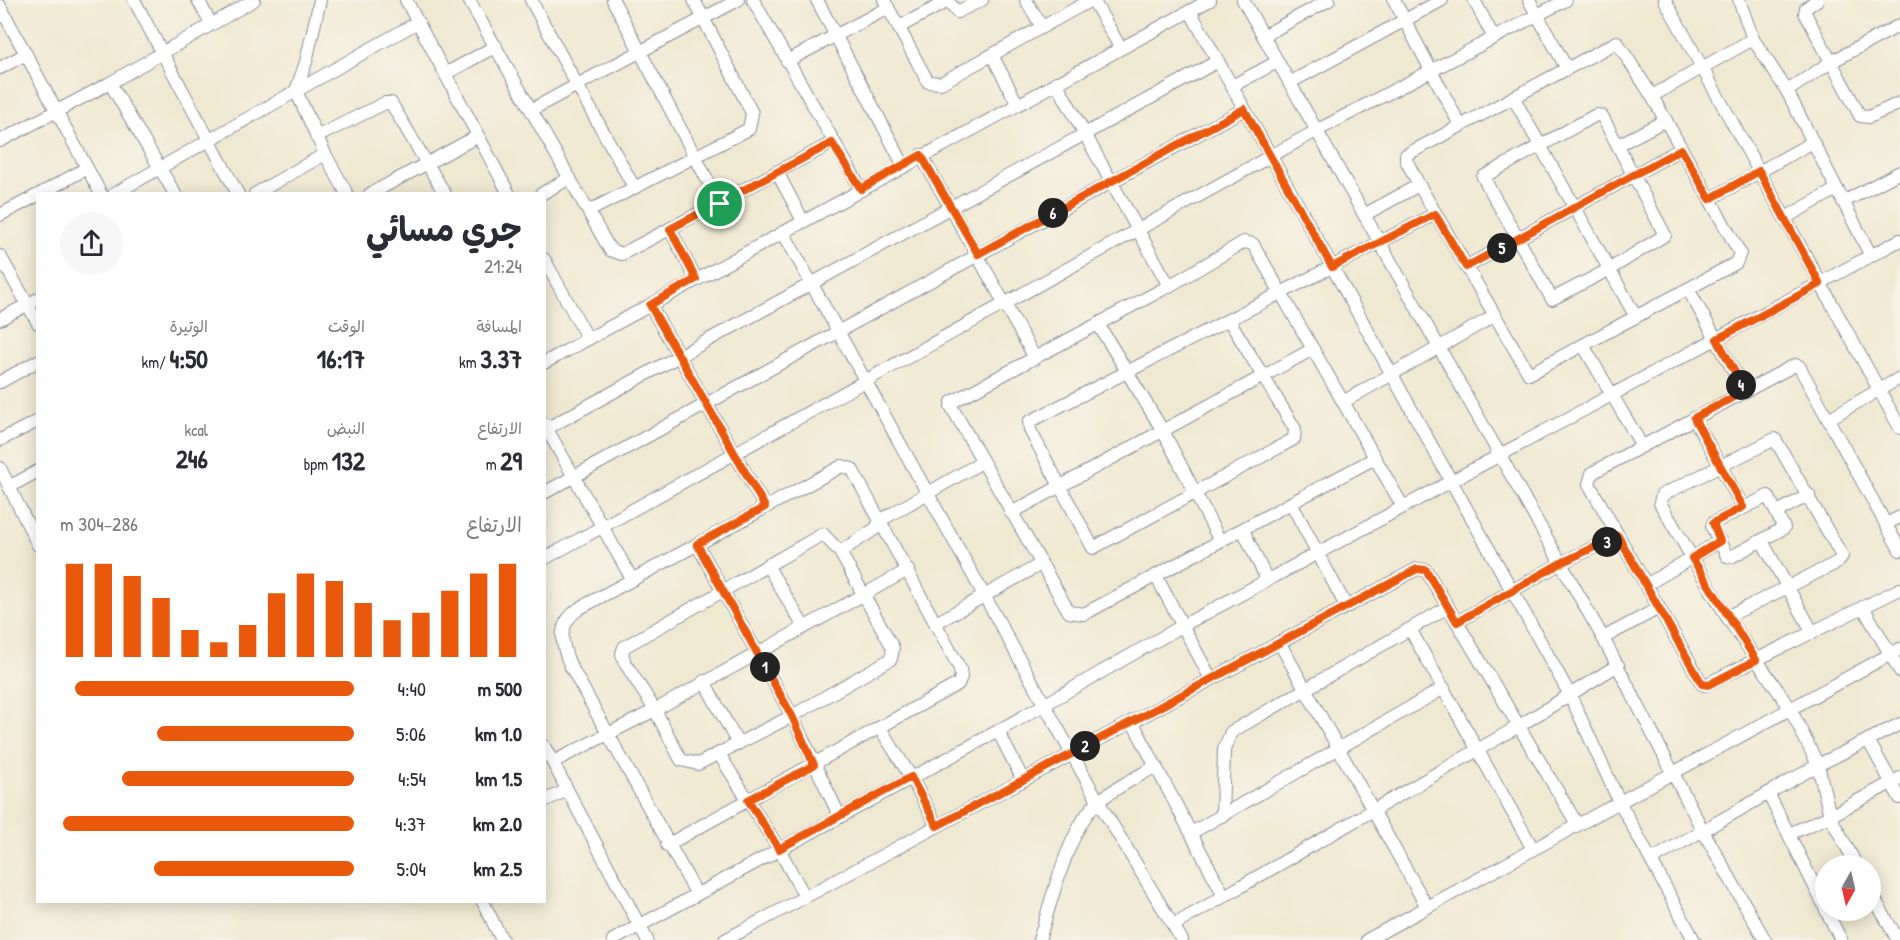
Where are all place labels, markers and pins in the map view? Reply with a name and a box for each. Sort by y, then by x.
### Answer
pin [694,178,745,229]
pin: 6 [1038,198,1068,228]
pin: 5 [1487,233,1517,263]
pin: 4 [1726,370,1756,400]
pin: 3 [1592,527,1622,557]
pin: 1 [750,652,780,682]
pin: 2 [1070,731,1100,761]

